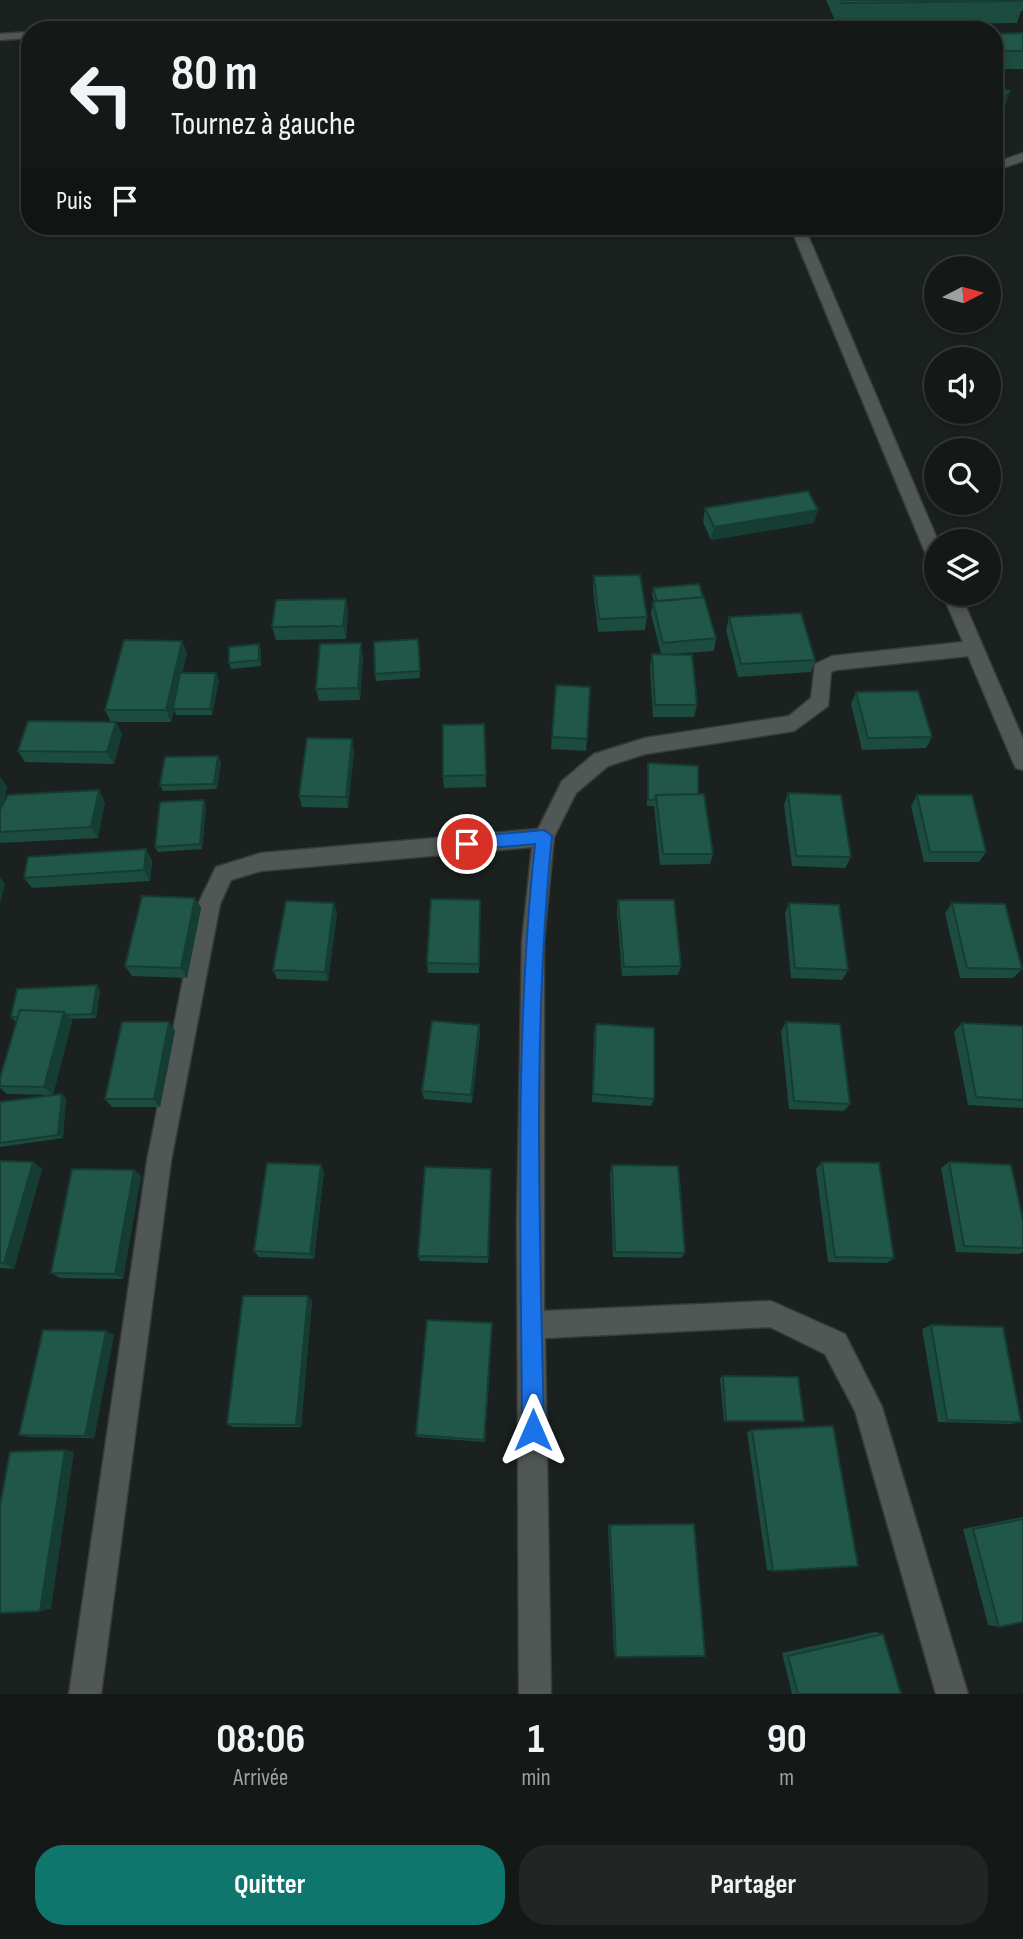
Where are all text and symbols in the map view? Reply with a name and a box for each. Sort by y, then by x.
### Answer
text: 80 m [171,45,258,104]
icon: left [56,49,147,140]
text: Tournez à gauche [171,105,356,144]
icon: arrive [106,182,144,220]
text: Puis [56,186,92,217]
north arrow [924,256,1001,332]
map controls [924,256,1001,606]
button: sound [924,347,1001,424]
button: search [924,438,1001,515]
button: layers [924,529,1001,606]
pin [437,814,497,874]
icon: arrive [448,825,486,863]
position arrow [496,1393,570,1467]
text: 08:06 [216,1714,305,1765]
text: 1 [528,1714,544,1765]
text: 90 [767,1714,807,1765]
text: Arrivée [233,1764,288,1792]
text: min [522,1764,550,1792]
text: m [779,1764,794,1792]
button: Quitter [35,1845,505,1925]
button: Partager [519,1845,988,1925]

